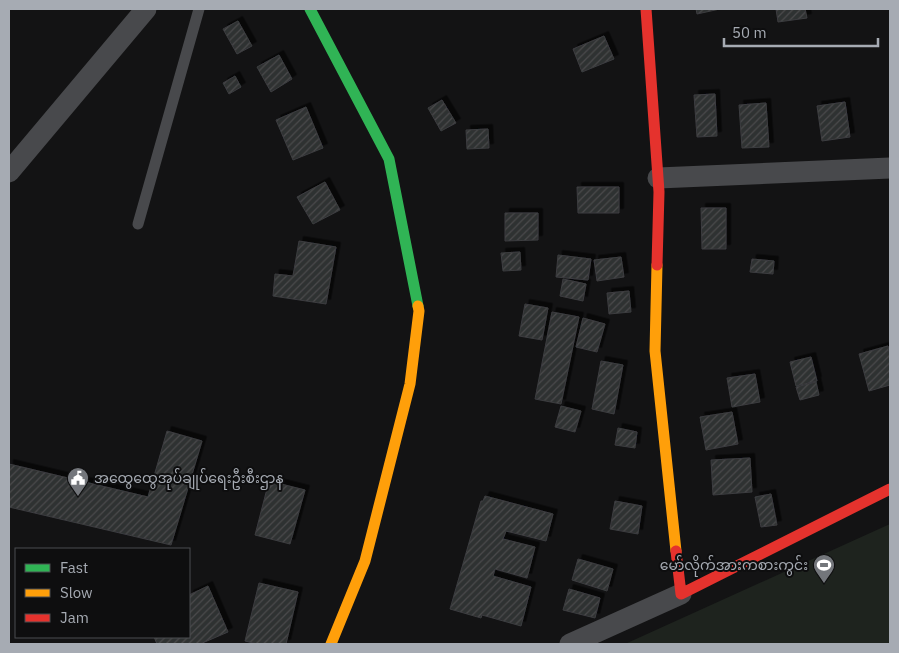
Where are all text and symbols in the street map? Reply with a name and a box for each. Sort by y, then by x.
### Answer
scale bar [724,15,878,47]
text: 50 m [732,23,767,42]
public building icon: အထွေထွေအုပ်ချုပ်ရေးဦးစီးဌာန [66,466,90,497]
place label: အထွေထွေအုပ်ချုပ်ရေးဦးစီးဌာန [94,468,283,490]
legend [15,548,190,638]
sports icon: မော်လိုက်အားကစားကွင်း [812,553,836,584]
place label: မော်လိုက်အားကစားကွင်း [660,555,808,577]
text: Fast [60,558,88,577]
text: Slow [60,583,93,602]
text: Jam [60,608,89,627]

